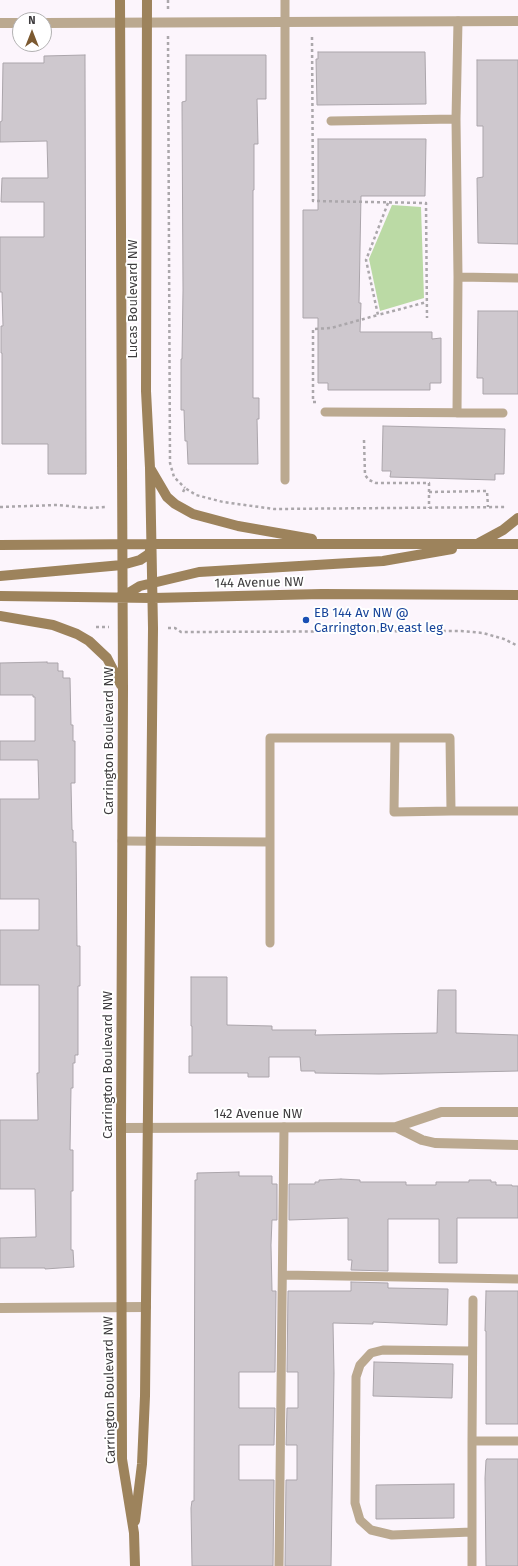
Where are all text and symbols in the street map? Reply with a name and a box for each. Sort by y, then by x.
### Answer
north arrow [12,12,52,52]
text: N [28,14,36,27]
street label: Lucas Boulevard NW [125,240,141,358]
street label: 144 Avenue NW [214,574,304,592]
place label: EB 144 Av NW @ Carrington Bv east leg [314,605,443,636]
marker: EB 144 Av NW @ Carrington Bv east leg [301,615,311,625]
street label: Carrington Boulevard NW [101,667,117,815]
street label: Carrington Boulevard NW [100,991,116,1139]
street label: 142 Avenue NW [214,1106,302,1122]
street label: Carrington Boulevard NW [101,1316,119,1464]

